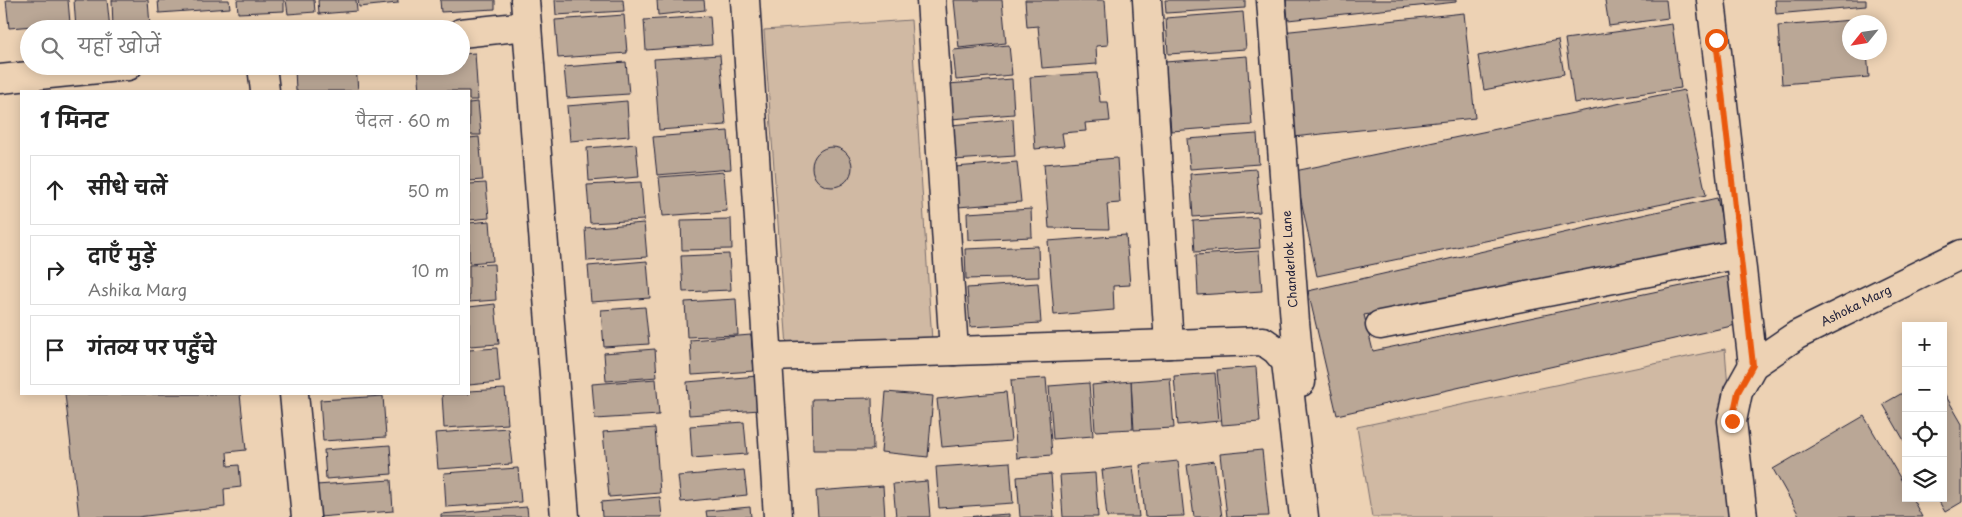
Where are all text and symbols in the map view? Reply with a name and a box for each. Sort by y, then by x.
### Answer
north arrow [1842,15,1887,60]
search box [20,20,470,75]
route start [1705,29,1728,52]
text: यहाँ खोजें [78,31,161,59]
icon: search [38,34,66,62]
text: 1 मिनट [40,103,108,135]
text: पैदल · 60 m [356,108,450,132]
text: सीधे चलें [88,173,167,201]
icon: ahead [41,176,69,204]
text: 50 m [408,178,449,202]
street label: Chanderlok Lane [1277,209,1301,308]
text: दाएँ मुड़ें [88,241,155,269]
icon: right [41,256,69,284]
text: 10 m [412,258,449,282]
text: Ashika Marg [88,277,187,301]
street label: Ashoka Marg [1817,280,1894,330]
map controls [1902,322,1947,502]
button: + [1902,322,1947,367]
text: गंतव्य पर पहुँचे [88,333,216,361]
icon: arrive [41,336,69,364]
button: − [1902,367,1947,412]
route end [1721,410,1744,433]
button: locate [1902,412,1947,457]
button: layers [1902,457,1947,502]

